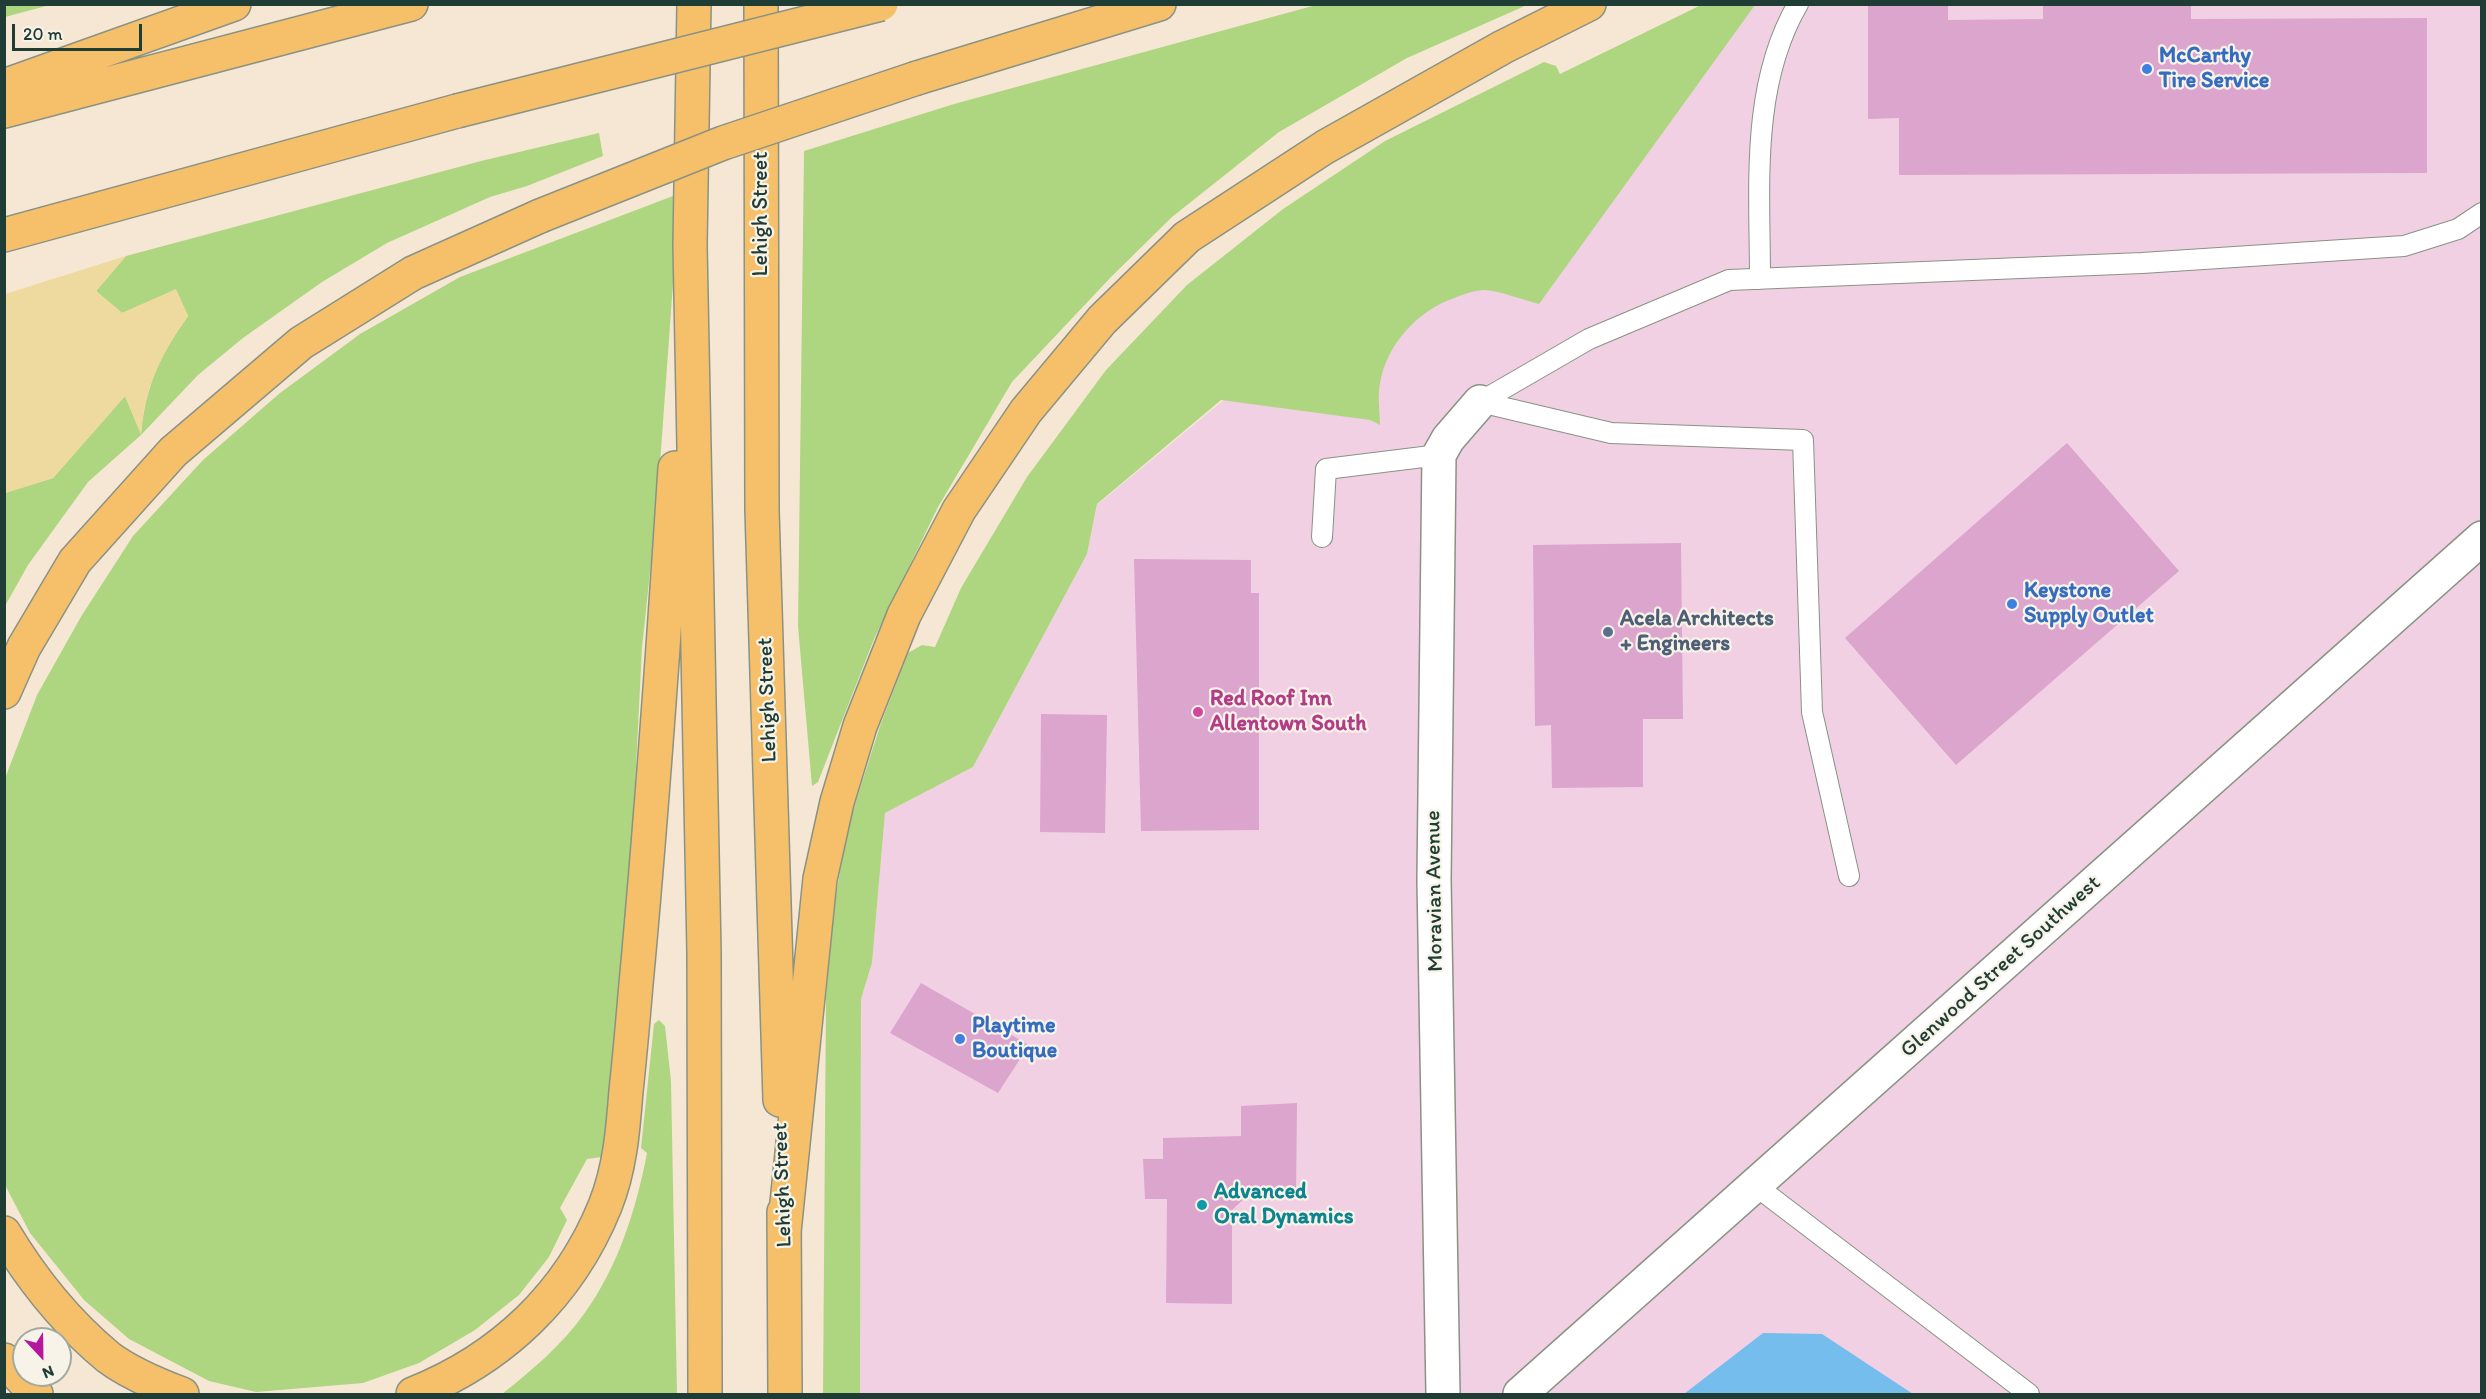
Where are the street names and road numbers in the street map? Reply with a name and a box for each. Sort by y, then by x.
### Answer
street label: Lehigh Street [748,151,774,277]
street label: Lehigh Street [753,637,783,763]
street label: Moravian Avenue [1420,810,1450,972]
street label: Glenwood Street Southwest [1896,870,2106,1064]
street label: Lehigh Street [768,1122,798,1248]

